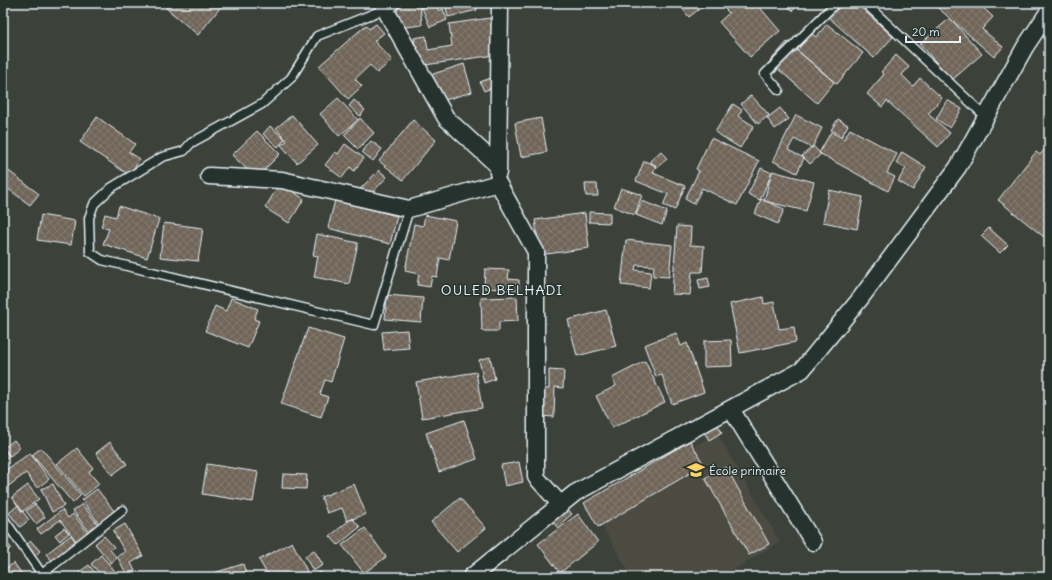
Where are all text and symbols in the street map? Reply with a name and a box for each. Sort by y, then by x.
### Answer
scale bar [906,18,960,44]
text: 20 m [912,24,940,39]
district label: OULED BELHADI [441,281,563,299]
school or university icon: École primaire [686,460,706,480]
place label: École primaire [709,463,786,478]

